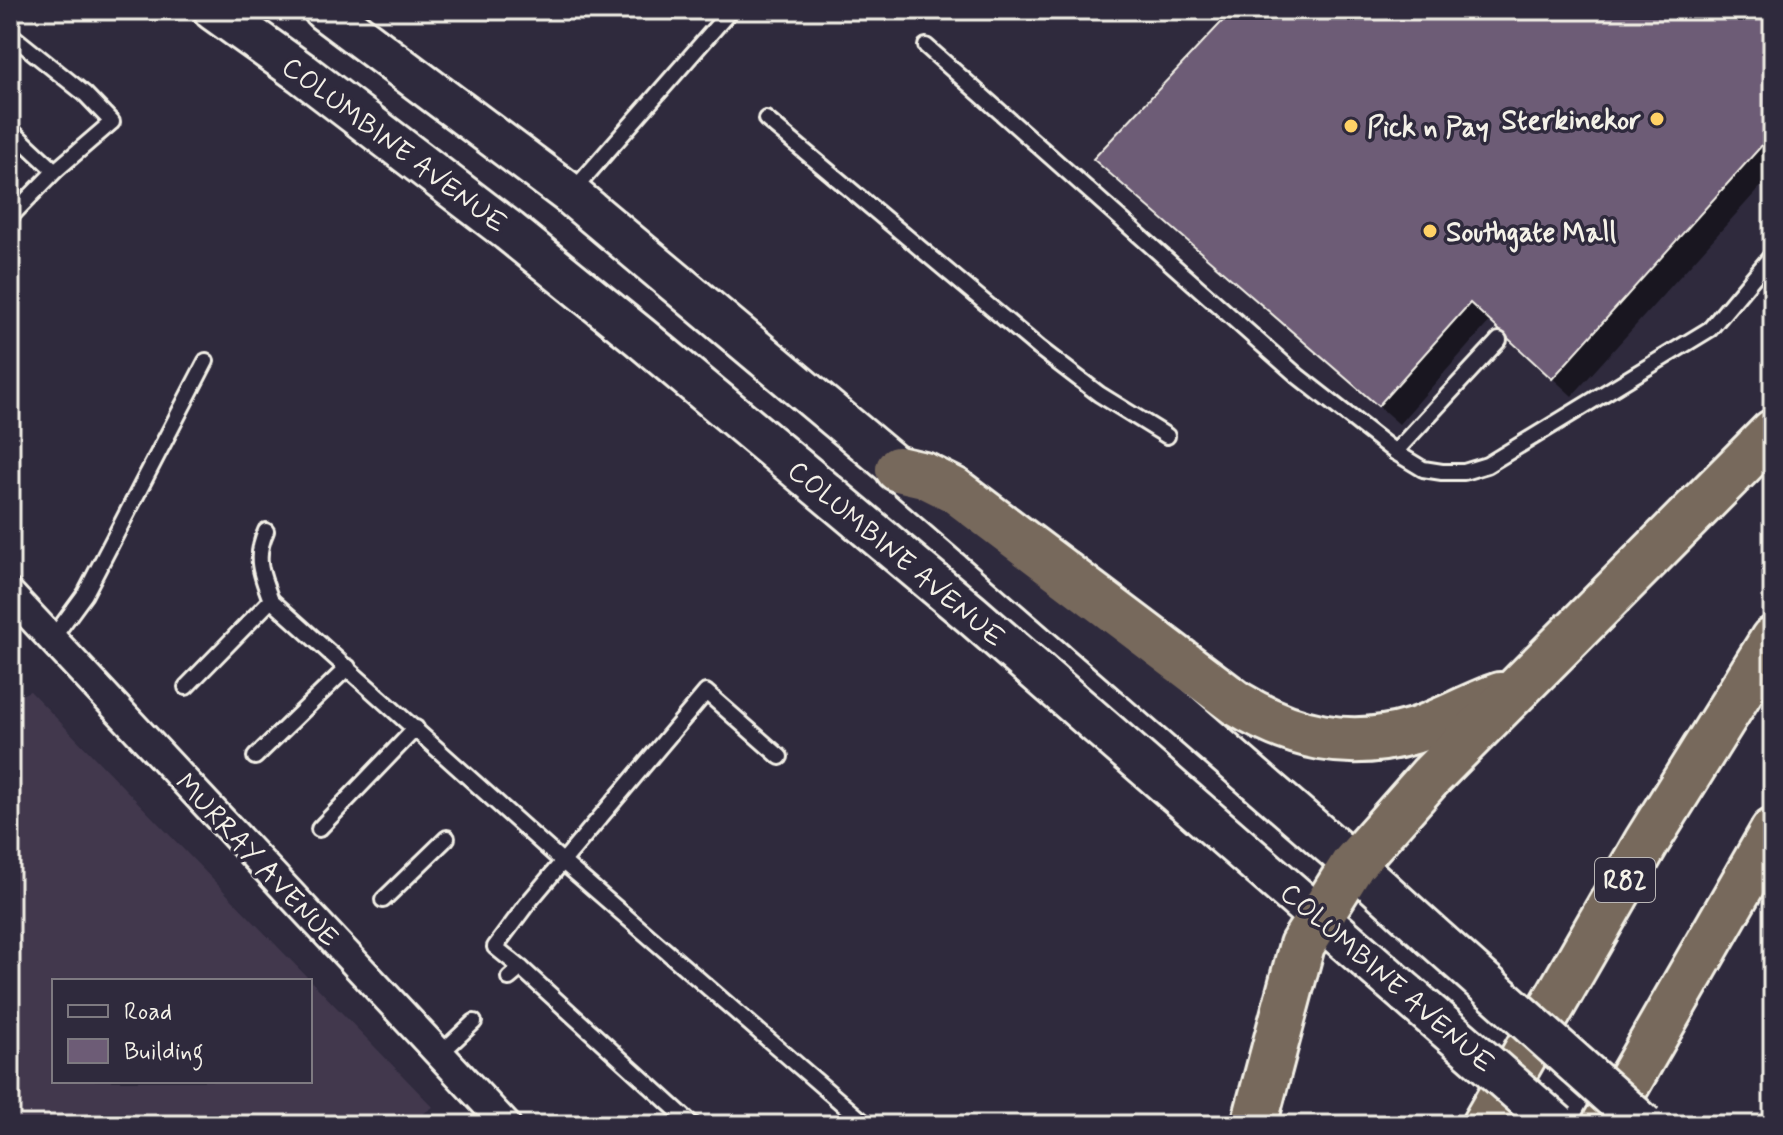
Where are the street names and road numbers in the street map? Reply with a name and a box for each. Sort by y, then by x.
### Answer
street label: COLUMBINE AVENUE [273,49,514,243]
street label: COLUMBINE AVENUE [779,453,1012,657]
street label: MURRAY AVENUE [166,766,346,955]
road number: R82 [1595,858,1655,902]
street label: COLUMBINE AVENUE [1271,875,1501,1082]

